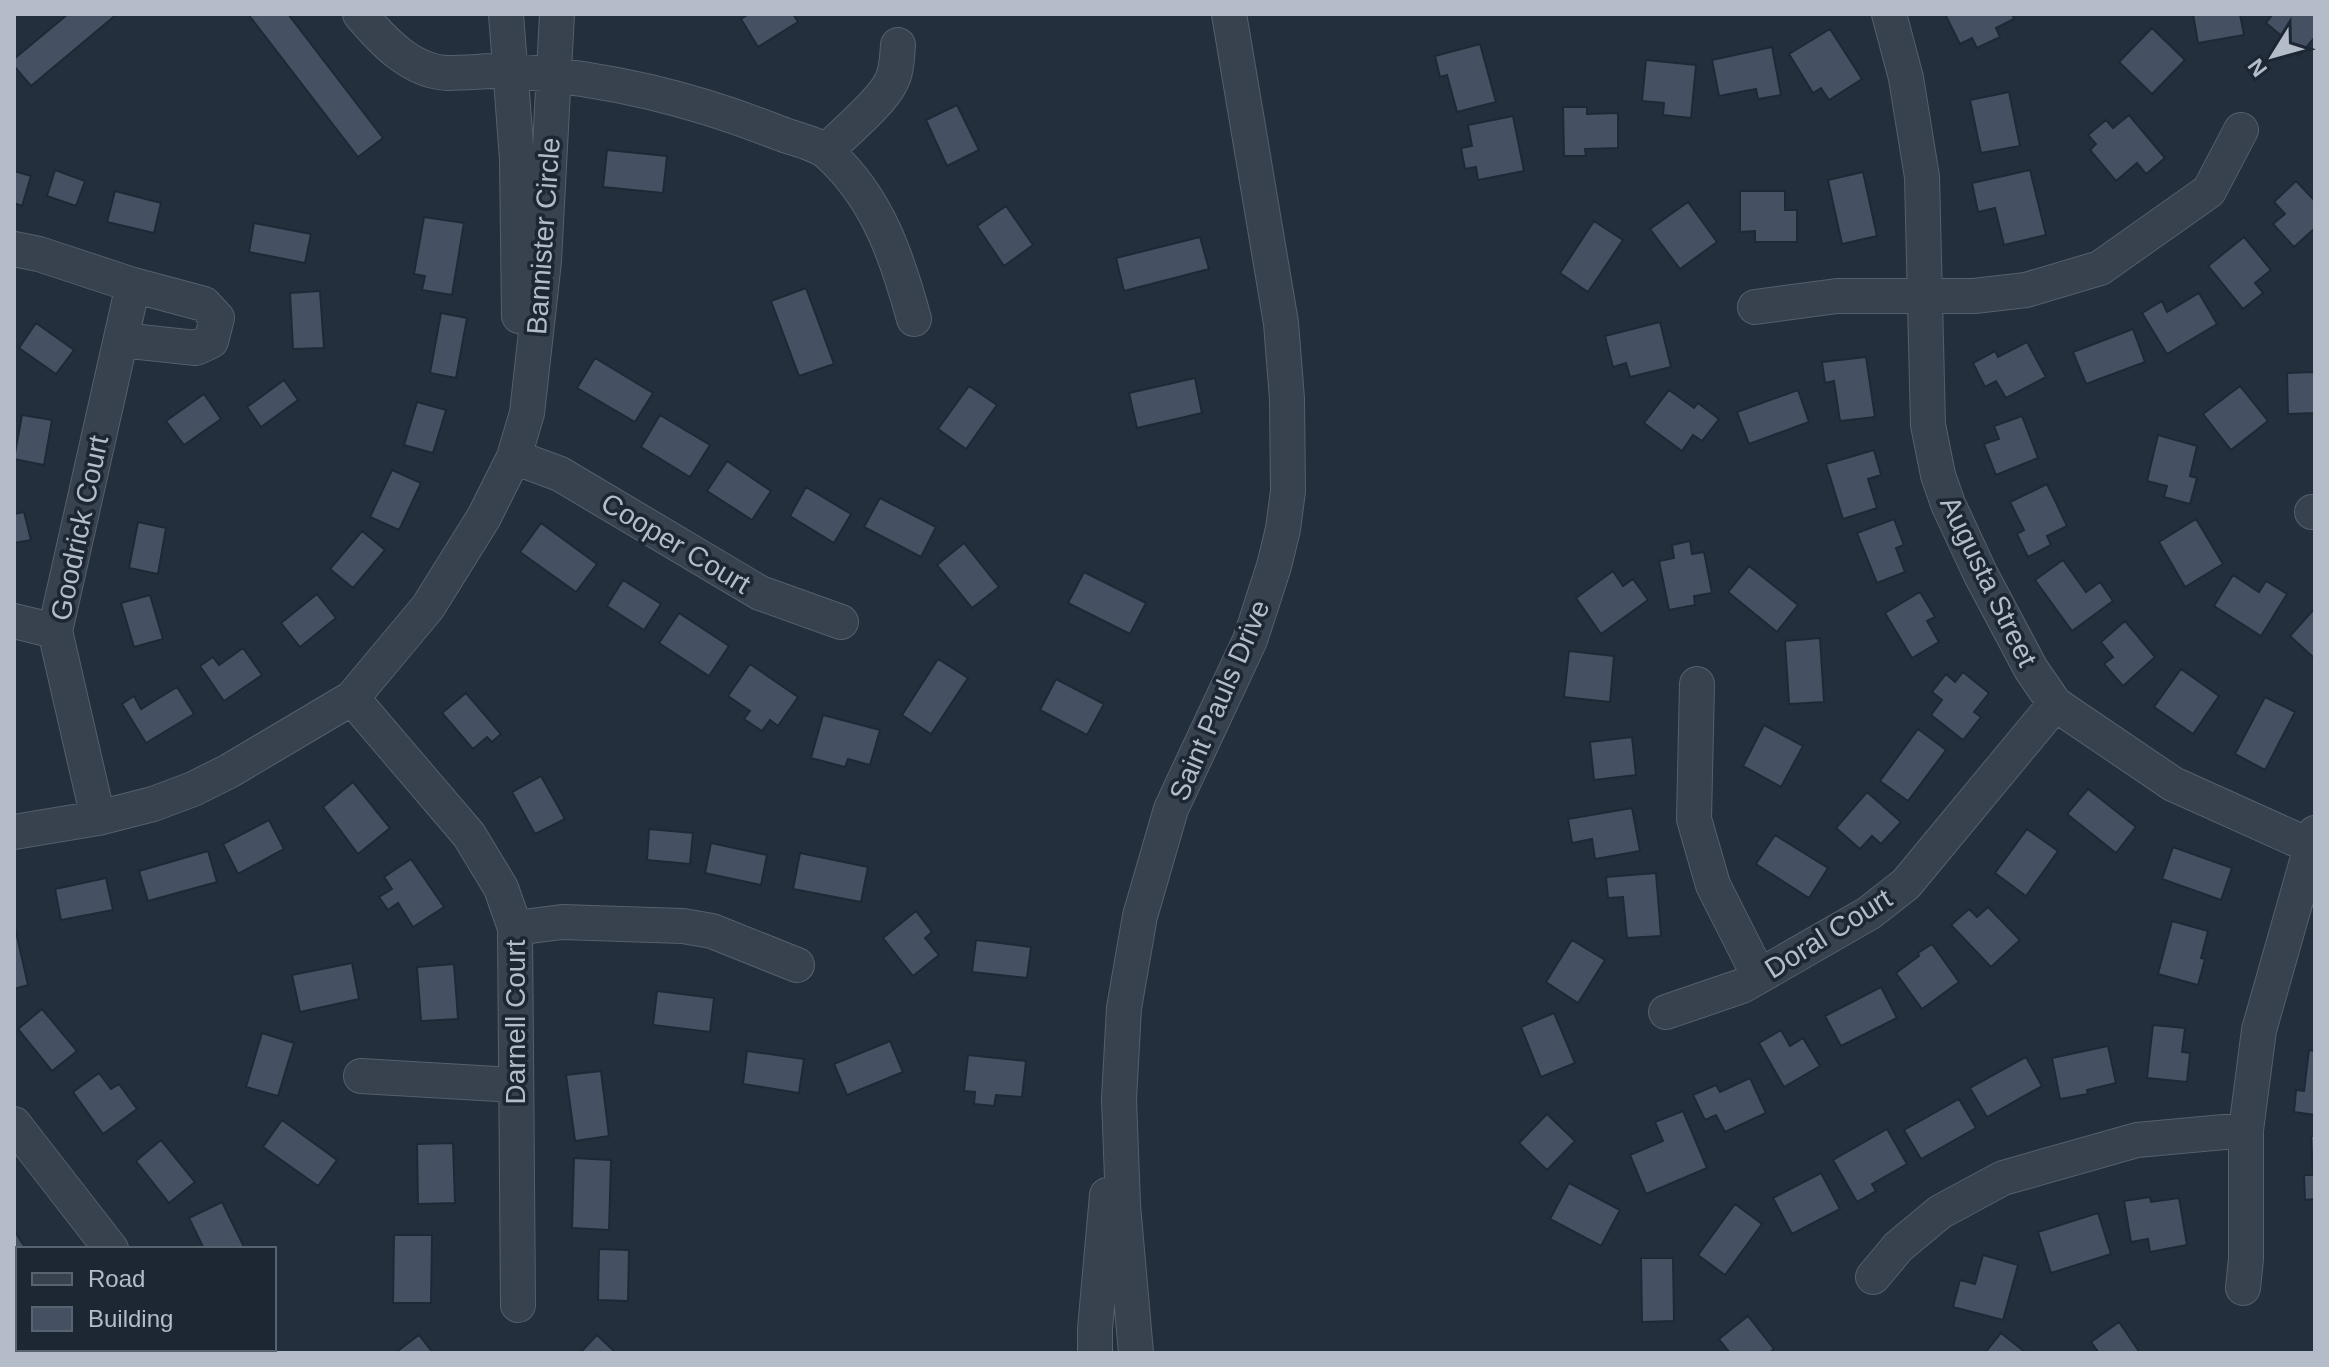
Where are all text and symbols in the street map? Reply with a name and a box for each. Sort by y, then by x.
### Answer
north arrow [2233,16,2313,96]
text: N [2243,54,2272,82]
street label: Bannister Circle [521,136,566,336]
street label: Goodrick Court [45,433,114,623]
street label: Cooper Court [596,487,756,600]
street label: Augusta Street [1934,491,2043,671]
street label: Saint Pauls Drive [1163,595,1276,805]
street label: Doral Court [1759,882,1897,985]
street label: Darnell Court [500,939,531,1104]
legend [16,1247,276,1351]
text: Road [88,1265,145,1292]
text: Building [88,1305,173,1332]

